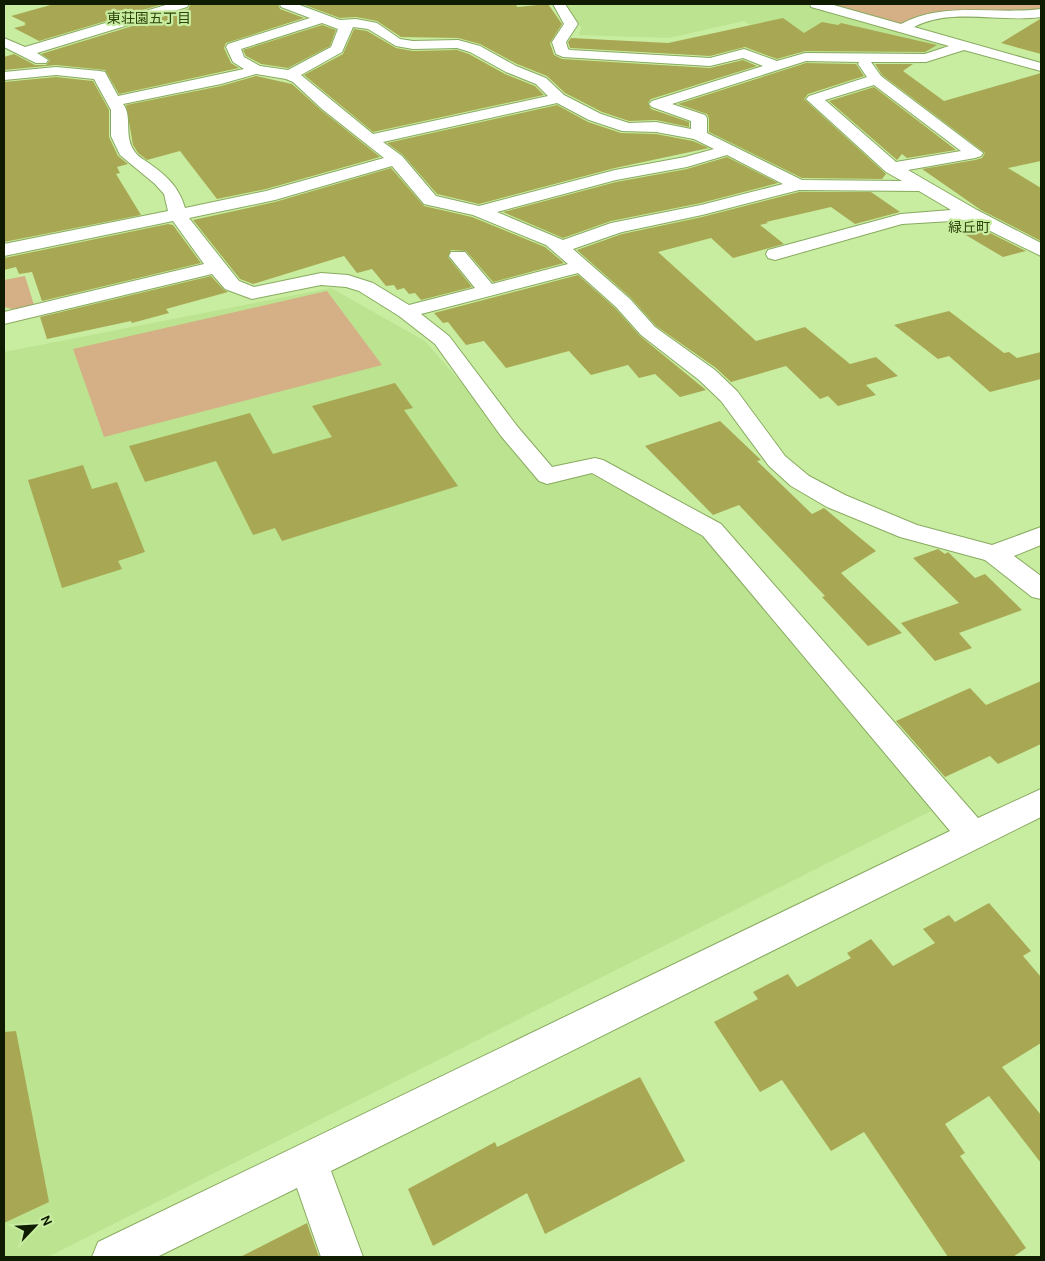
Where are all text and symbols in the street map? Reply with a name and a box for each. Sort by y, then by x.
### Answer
district label: 東荘園五丁目 [107,10,191,27]
district label: 緑丘町 [948,219,990,236]
north arrow [10,1201,60,1251]
text: N [37,1213,56,1229]

